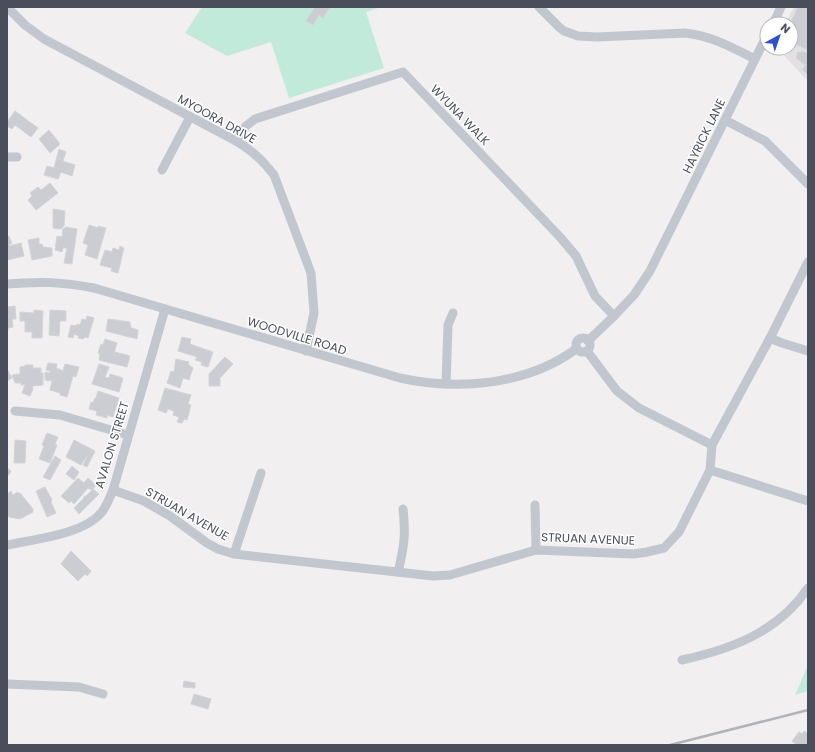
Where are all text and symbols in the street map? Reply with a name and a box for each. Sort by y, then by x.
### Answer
north arrow [759,16,799,56]
text: N [777,20,794,37]
street label: WYUNA WALK [427,80,494,149]
street label: MYOORA DRIVE [175,90,260,147]
street label: HAYRICK LANE [678,96,729,176]
street label: WOODVILLE ROAD [245,312,349,359]
street label: AVALON STREET [90,399,133,490]
street label: STRUAN AVENUE [142,483,232,544]
street label: STRUAN AVENUE [541,528,635,549]

